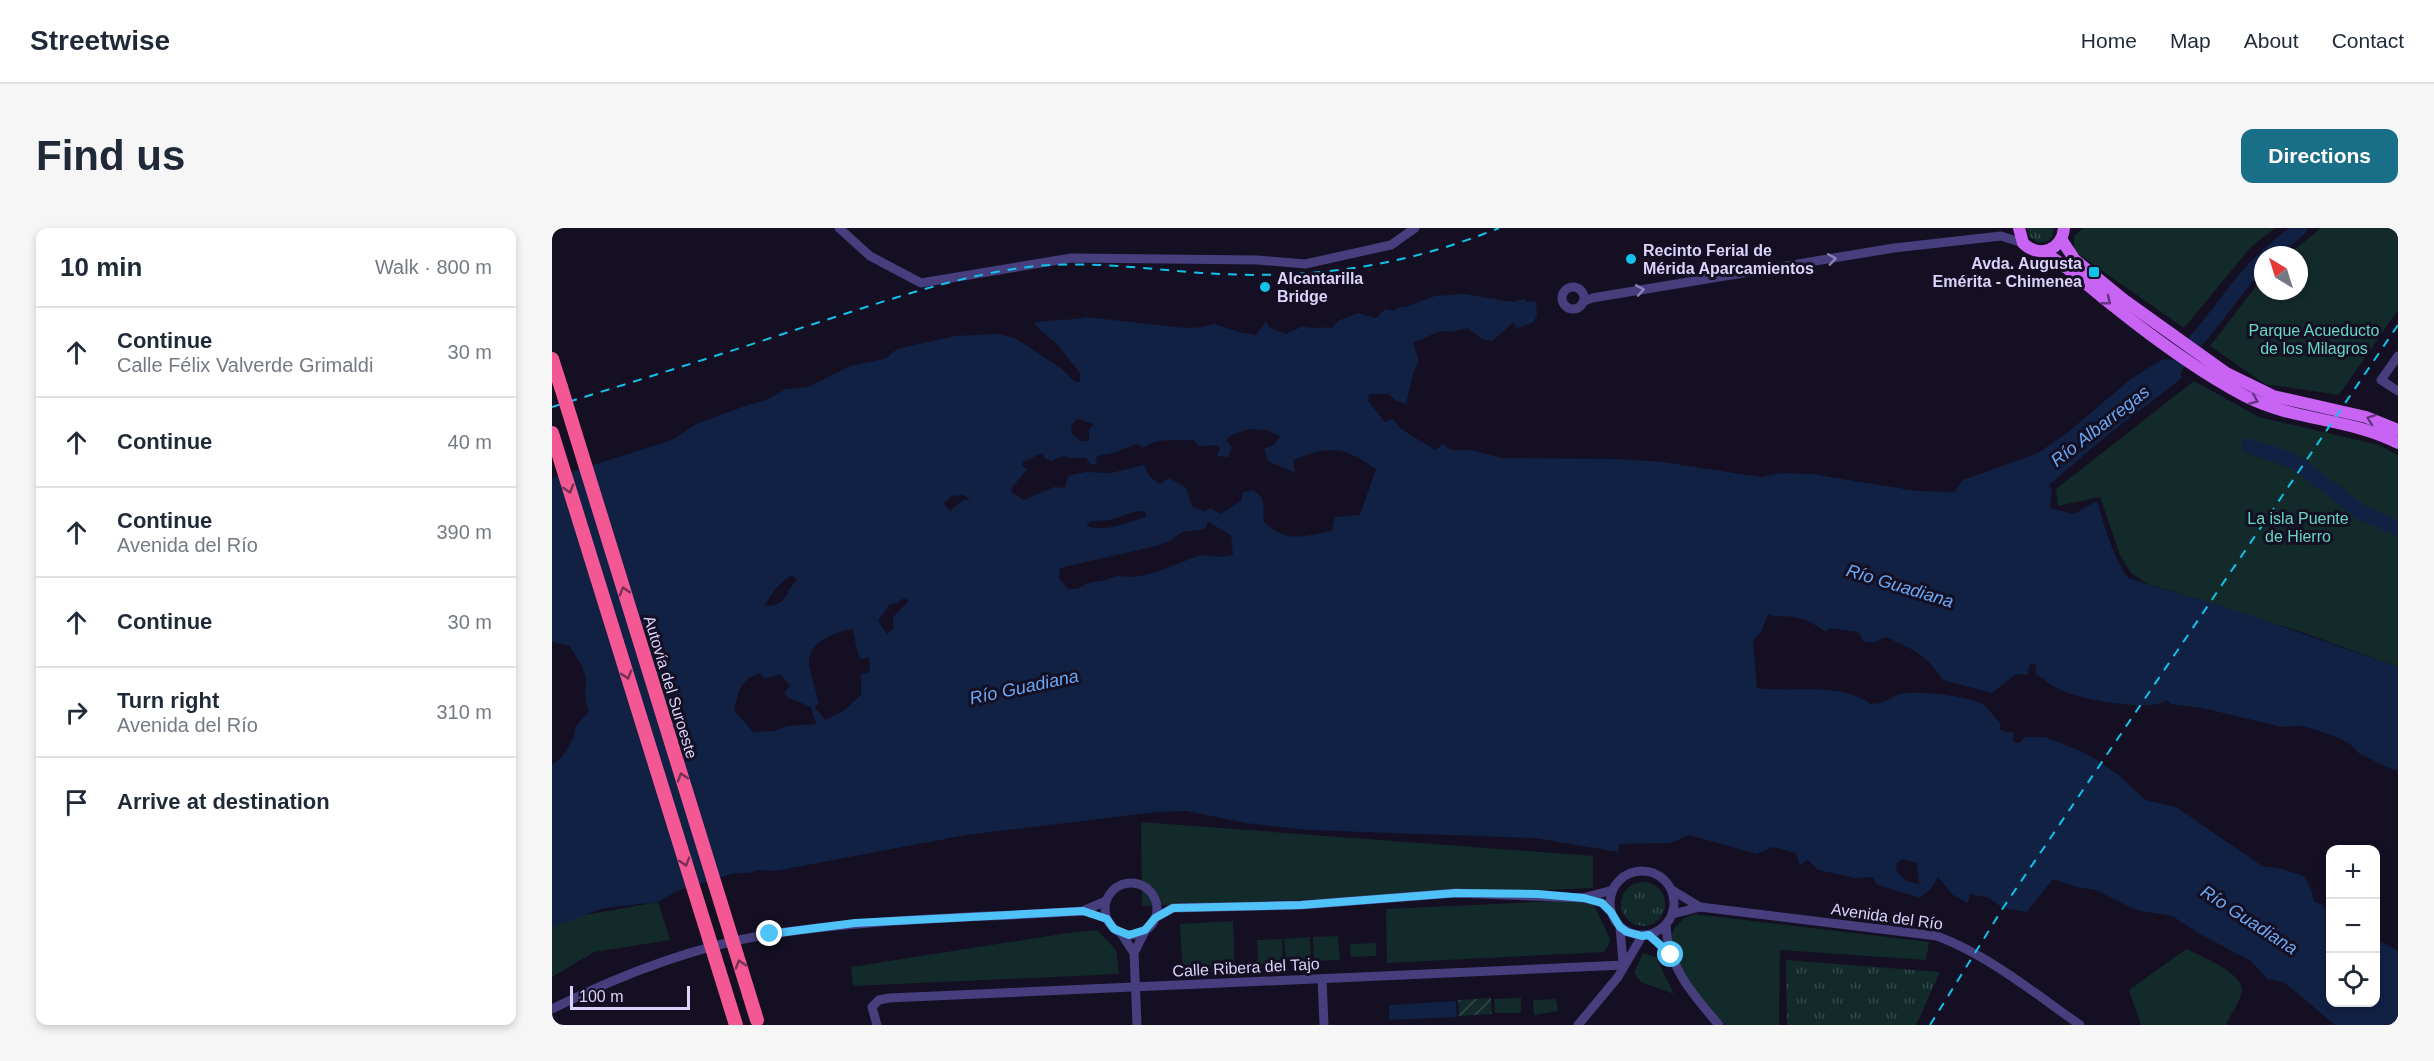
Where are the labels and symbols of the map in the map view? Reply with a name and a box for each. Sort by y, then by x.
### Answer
place label: Recinto Ferial de Mérida Aparcamientos [1643,242,1814,277]
north arrow [2254,246,2308,300]
marker: Recinto Ferial de Mérida Aparcamientos [1624,252,1638,266]
one-way arrow [1827,253,1837,265]
place label: Avda. Augusta Emérita - Chimenea [1933,255,2082,290]
marker: Avda. Augusta Emérita - Chimenea [2087,265,2101,279]
place label: Alcantarilla Bridge [1277,270,1363,305]
marker: Alcantarilla Bridge [1258,280,1272,294]
one-way arrow [1635,284,1644,296]
one-way arrow [2100,293,2111,304]
park label: Parque Acueducto de los Milagros [2249,322,2379,357]
water label: Río Albarregas [2047,381,2153,471]
one-way arrow [2248,393,2259,405]
one-way arrow [2366,414,2377,427]
one-way arrow [562,483,575,494]
park label: La isla Puente de Hierro [2247,510,2349,545]
water label: Río Guadiana [1844,560,1956,612]
one-way arrow [619,586,631,597]
street label: Autovía del Suroeste [641,614,700,761]
water label: Río Guadiana [968,666,1080,708]
one-way arrow [620,669,633,680]
one-way arrow [677,773,689,783]
one-way arrow [678,856,691,867]
water label: Río Guadiana [2197,881,2301,959]
street label: Avenida del Río [1830,900,1944,933]
route end [756,920,782,946]
route start [1657,941,1683,967]
street label: Calle Ribera del Tajo [1172,955,1320,980]
one-way arrow [735,959,747,970]
scale bar [570,983,690,1010]

